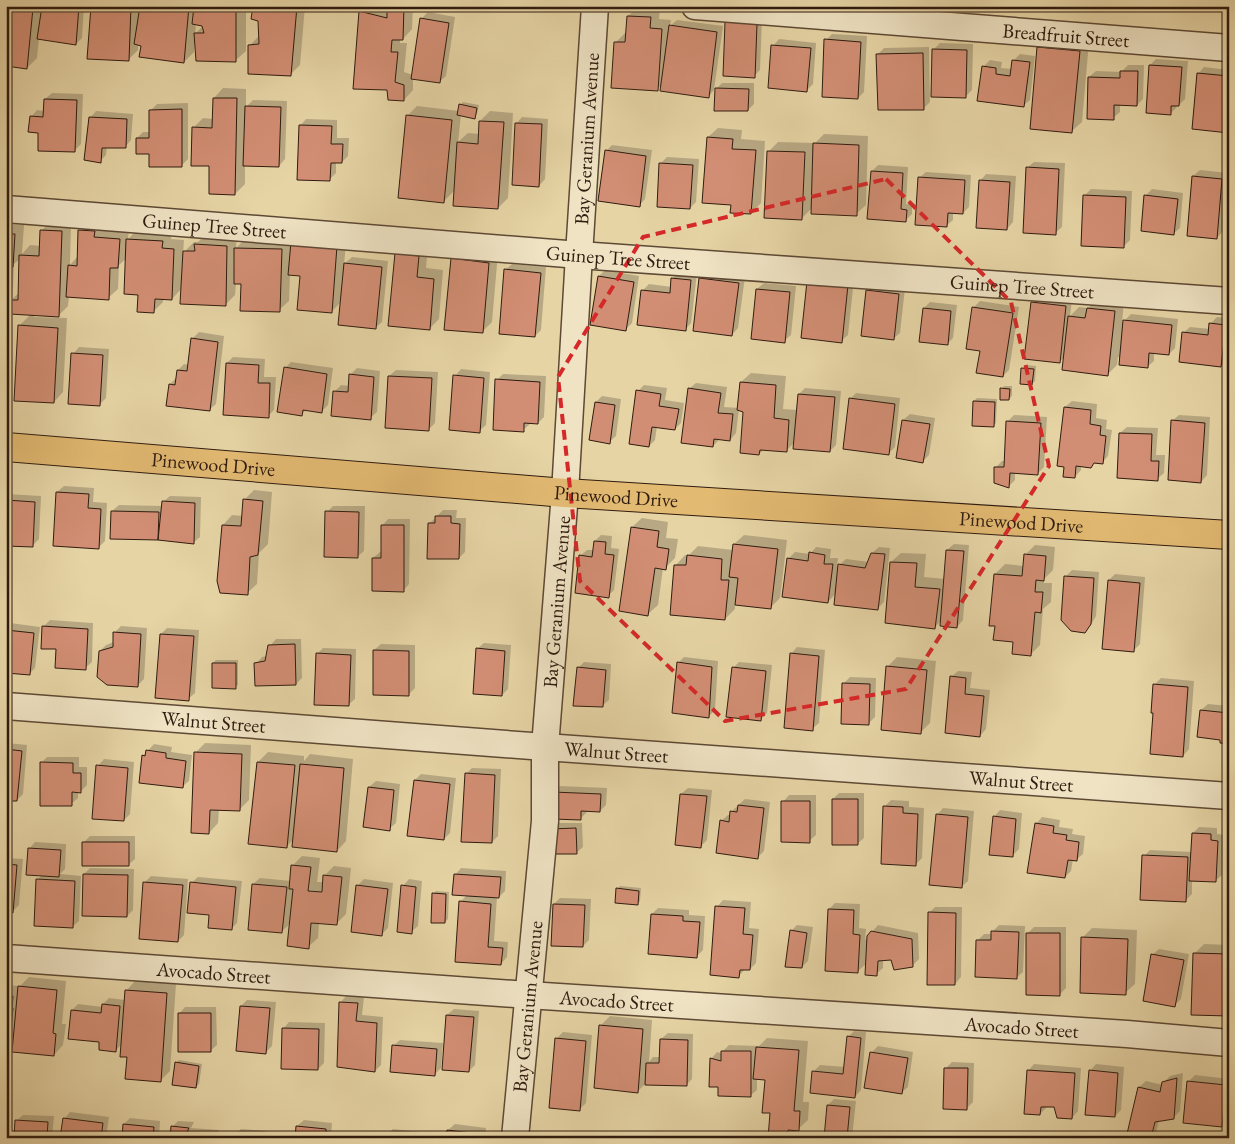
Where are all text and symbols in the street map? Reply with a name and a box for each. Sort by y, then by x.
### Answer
street label: Breadfruit Street [1001,17,1131,53]
street label: Bay Geranium Avenue [568,52,605,226]
street label: Guinep Tree Street [141,207,288,245]
street label: Guinep Tree Street [545,239,692,276]
street label: Guinep Tree Street [949,268,1096,304]
street label: Pinewood Drive [150,446,276,482]
street label: Pinewood Drive [553,479,679,513]
street label: Pinewood Drive [958,505,1084,539]
street label: Bay Geranium Avenue [537,515,576,689]
street label: Walnut Street [160,705,267,739]
street label: Walnut Street [563,735,670,769]
street label: Walnut Street [968,764,1075,798]
street label: Bay Geranium Avenue [506,919,549,1094]
street label: Avocado Street [154,956,272,990]
street label: Avocado Street [558,984,675,1018]
street label: Avocado Street [963,1010,1080,1044]

